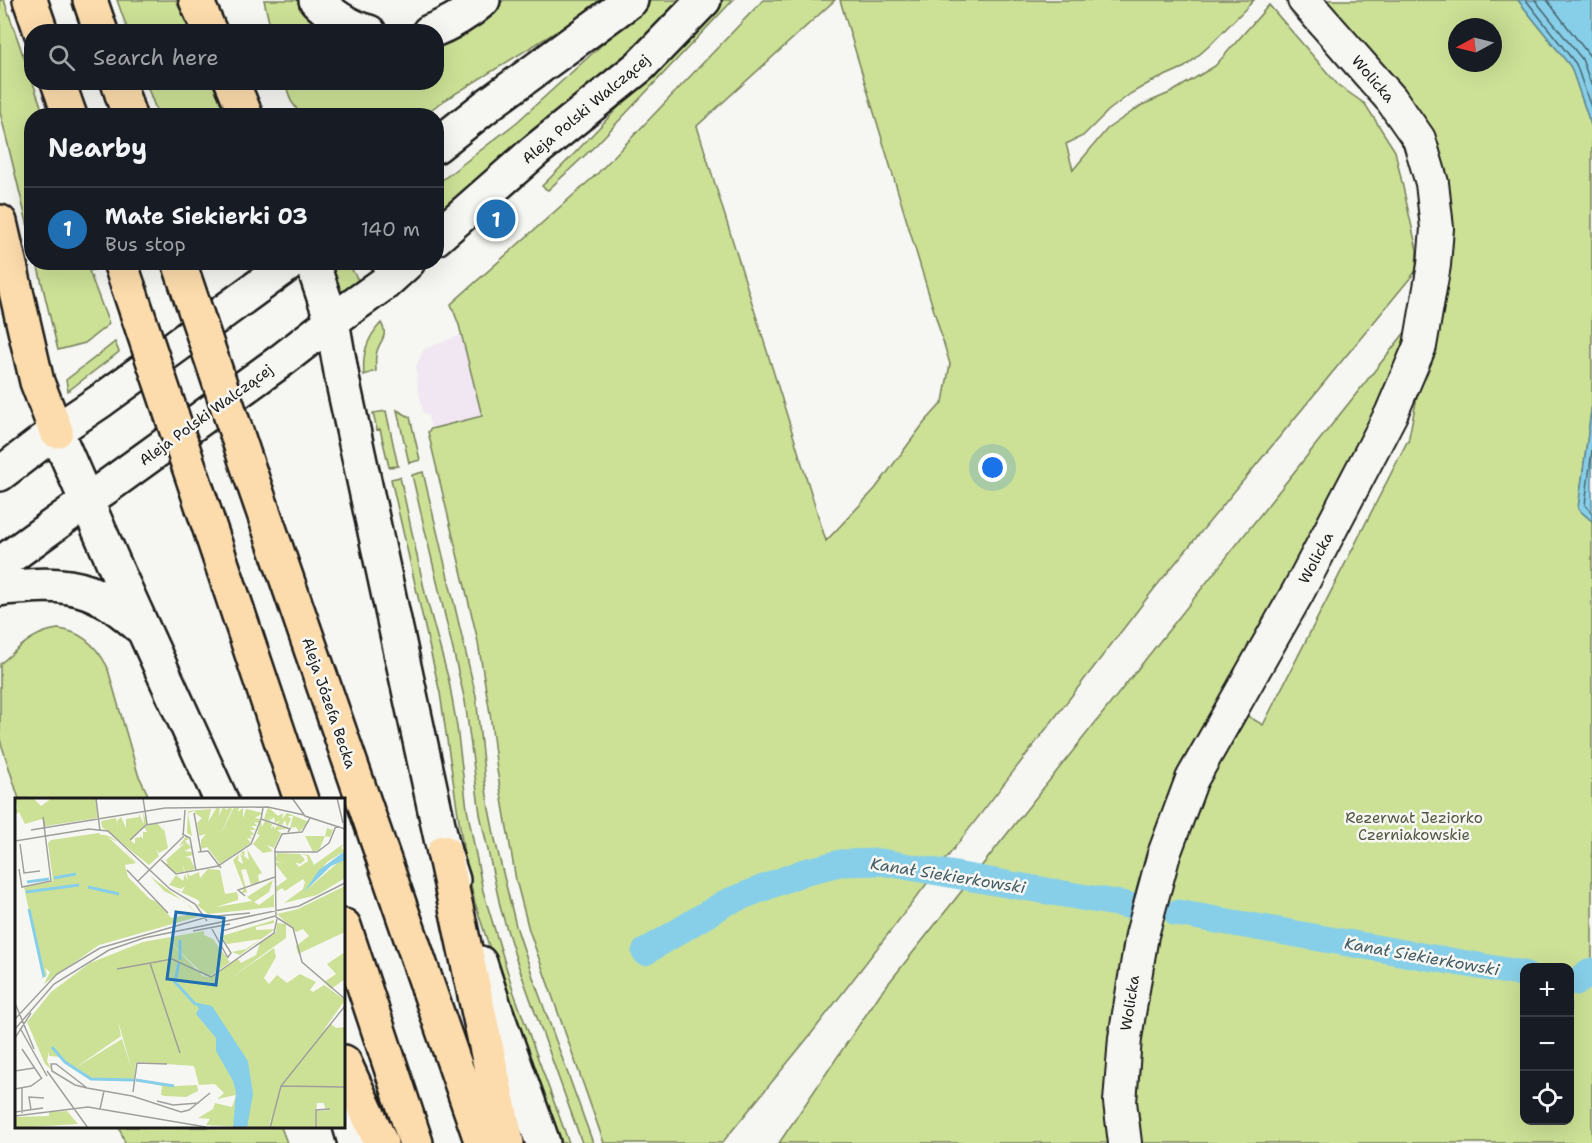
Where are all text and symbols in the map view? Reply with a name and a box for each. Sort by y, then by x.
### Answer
north arrow [1448,18,1502,72]
search box [24,24,444,90]
icon: search [45,41,78,74]
text: Search here [93,43,219,72]
street label: Aleja Polski Walczącej [518,50,654,168]
street label: Wolicka [1347,51,1399,107]
text: Nearby [48,130,147,165]
pin: 1 [476,196,516,242]
text: Małe Siekierki 03 [105,202,308,231]
text: 1 [63,216,72,242]
text: 140 m [361,216,420,242]
text: Bus stop [105,231,186,257]
street label: Aleja Polski Walczącej [135,360,277,470]
your location [978,453,1007,482]
street label: Wolicka [1294,528,1338,587]
street label: Aleja Józefa Becka [297,635,361,772]
inset map [15,798,345,1128]
park label: Rezerwat Jeziorko Czerniakowskie [1345,808,1483,845]
water label: Kanał Siekierkowski [869,853,1027,898]
water label: Kanał Siekierkowski [1343,933,1501,981]
map controls [1520,963,1574,1125]
button: + [1520,963,1574,1017]
street label: Wolicka [1116,973,1144,1032]
button: − [1520,1017,1574,1071]
button: locate [1520,1071,1574,1125]

